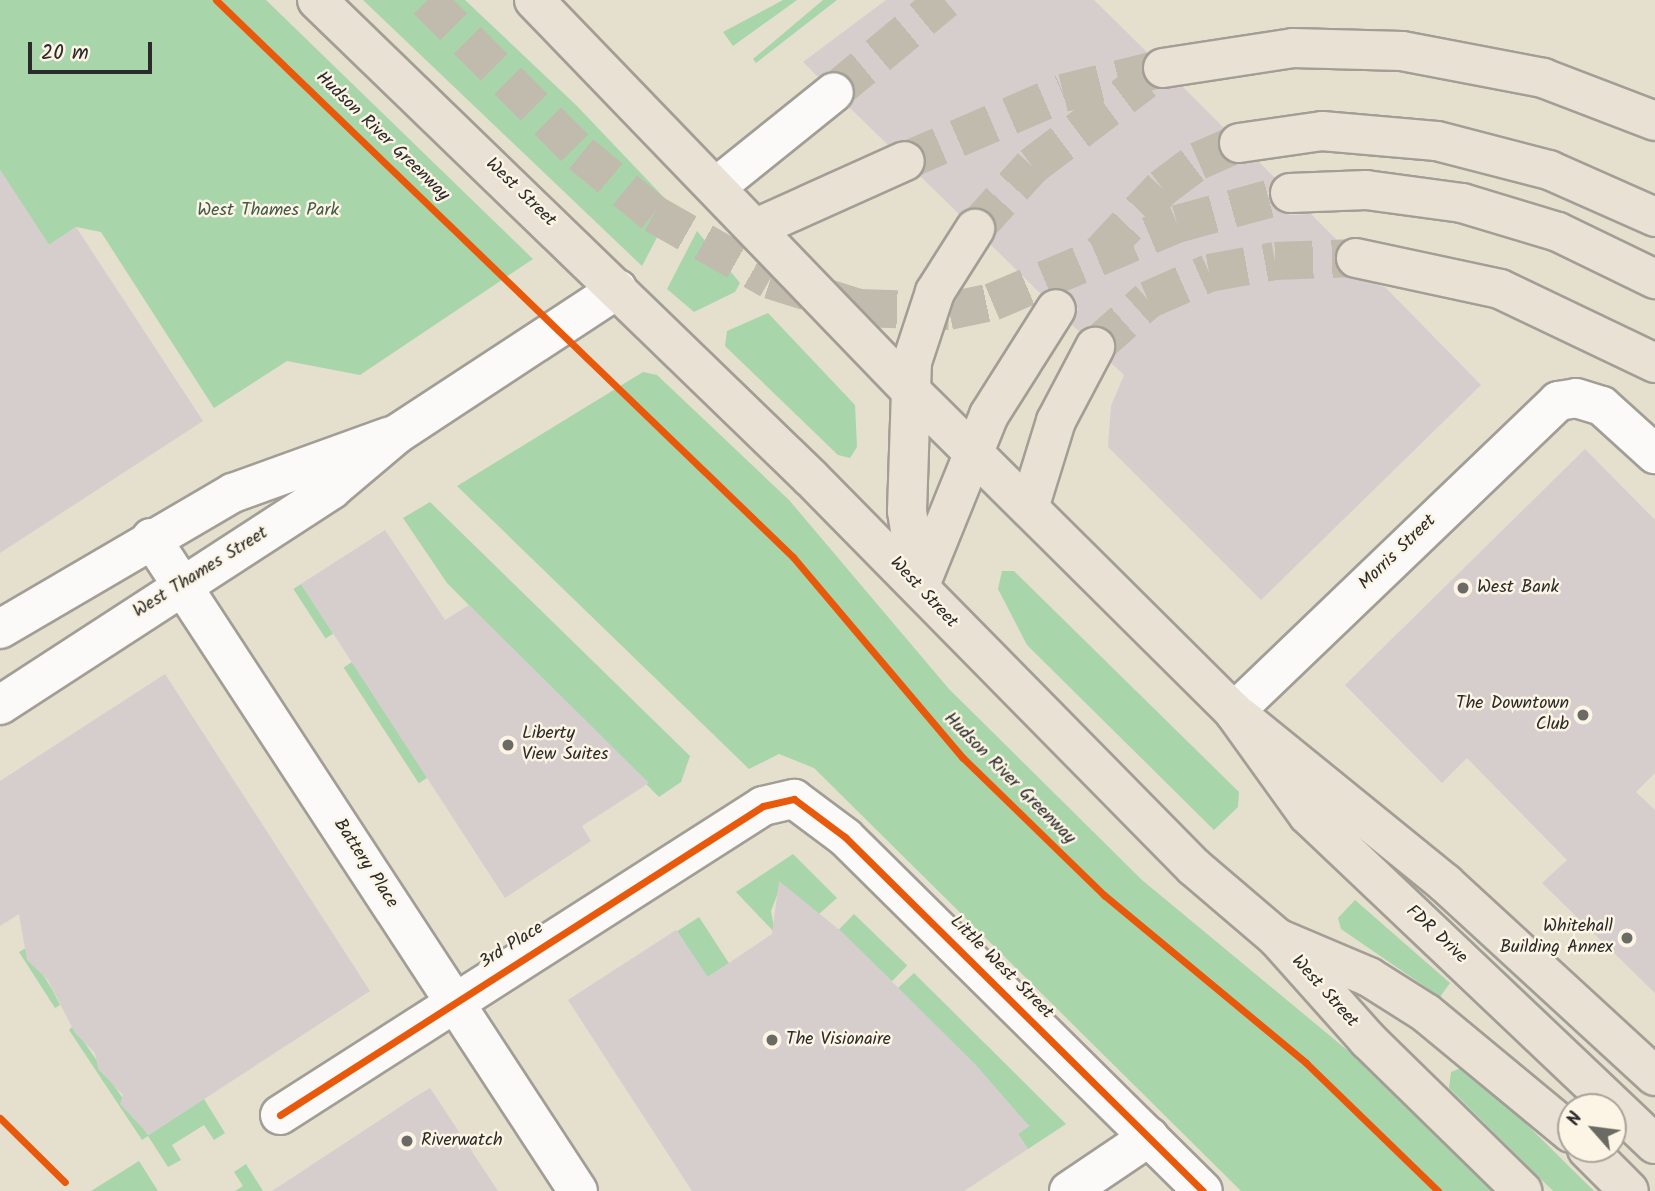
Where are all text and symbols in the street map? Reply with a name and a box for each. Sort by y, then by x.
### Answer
scale bar [32,28,156,72]
text: 20 m [41,37,89,70]
street label: Hudson River Greenway [311,67,453,207]
street label: West Street [480,154,560,232]
park label: West Thames Park [197,200,339,222]
street label: Morris Street [1355,511,1441,595]
street label: West Thames Street [130,523,272,623]
street label: West Street [885,553,961,633]
place label: West Bank [1477,577,1559,599]
marker: West Bank [1455,580,1471,596]
place label: The Downtown Club [1456,694,1569,736]
marker: The Downtown Club [1575,707,1591,723]
street label: Hudson River Greenway [939,709,1079,849]
place label: Liberty View Suites [522,724,609,766]
marker: Liberty View Suites [500,737,516,753]
street label: Battery Place [328,815,402,913]
street label: FDR Drive [1401,901,1471,969]
street label: Little West Street [945,912,1057,1024]
place label: Whitehall Building Annex [1500,917,1613,960]
street label: 3rd Place [476,918,548,974]
marker: Whitehall Building Annex [1619,930,1635,946]
street label: West Street [1286,951,1362,1033]
place label: The Visionaire [786,1029,891,1051]
marker: The Visionaire [764,1032,780,1048]
north arrow [1557,1093,1627,1163]
text: N [1559,1107,1591,1131]
place label: Riverwatch [421,1130,503,1152]
marker: Riverwatch [399,1133,415,1149]

